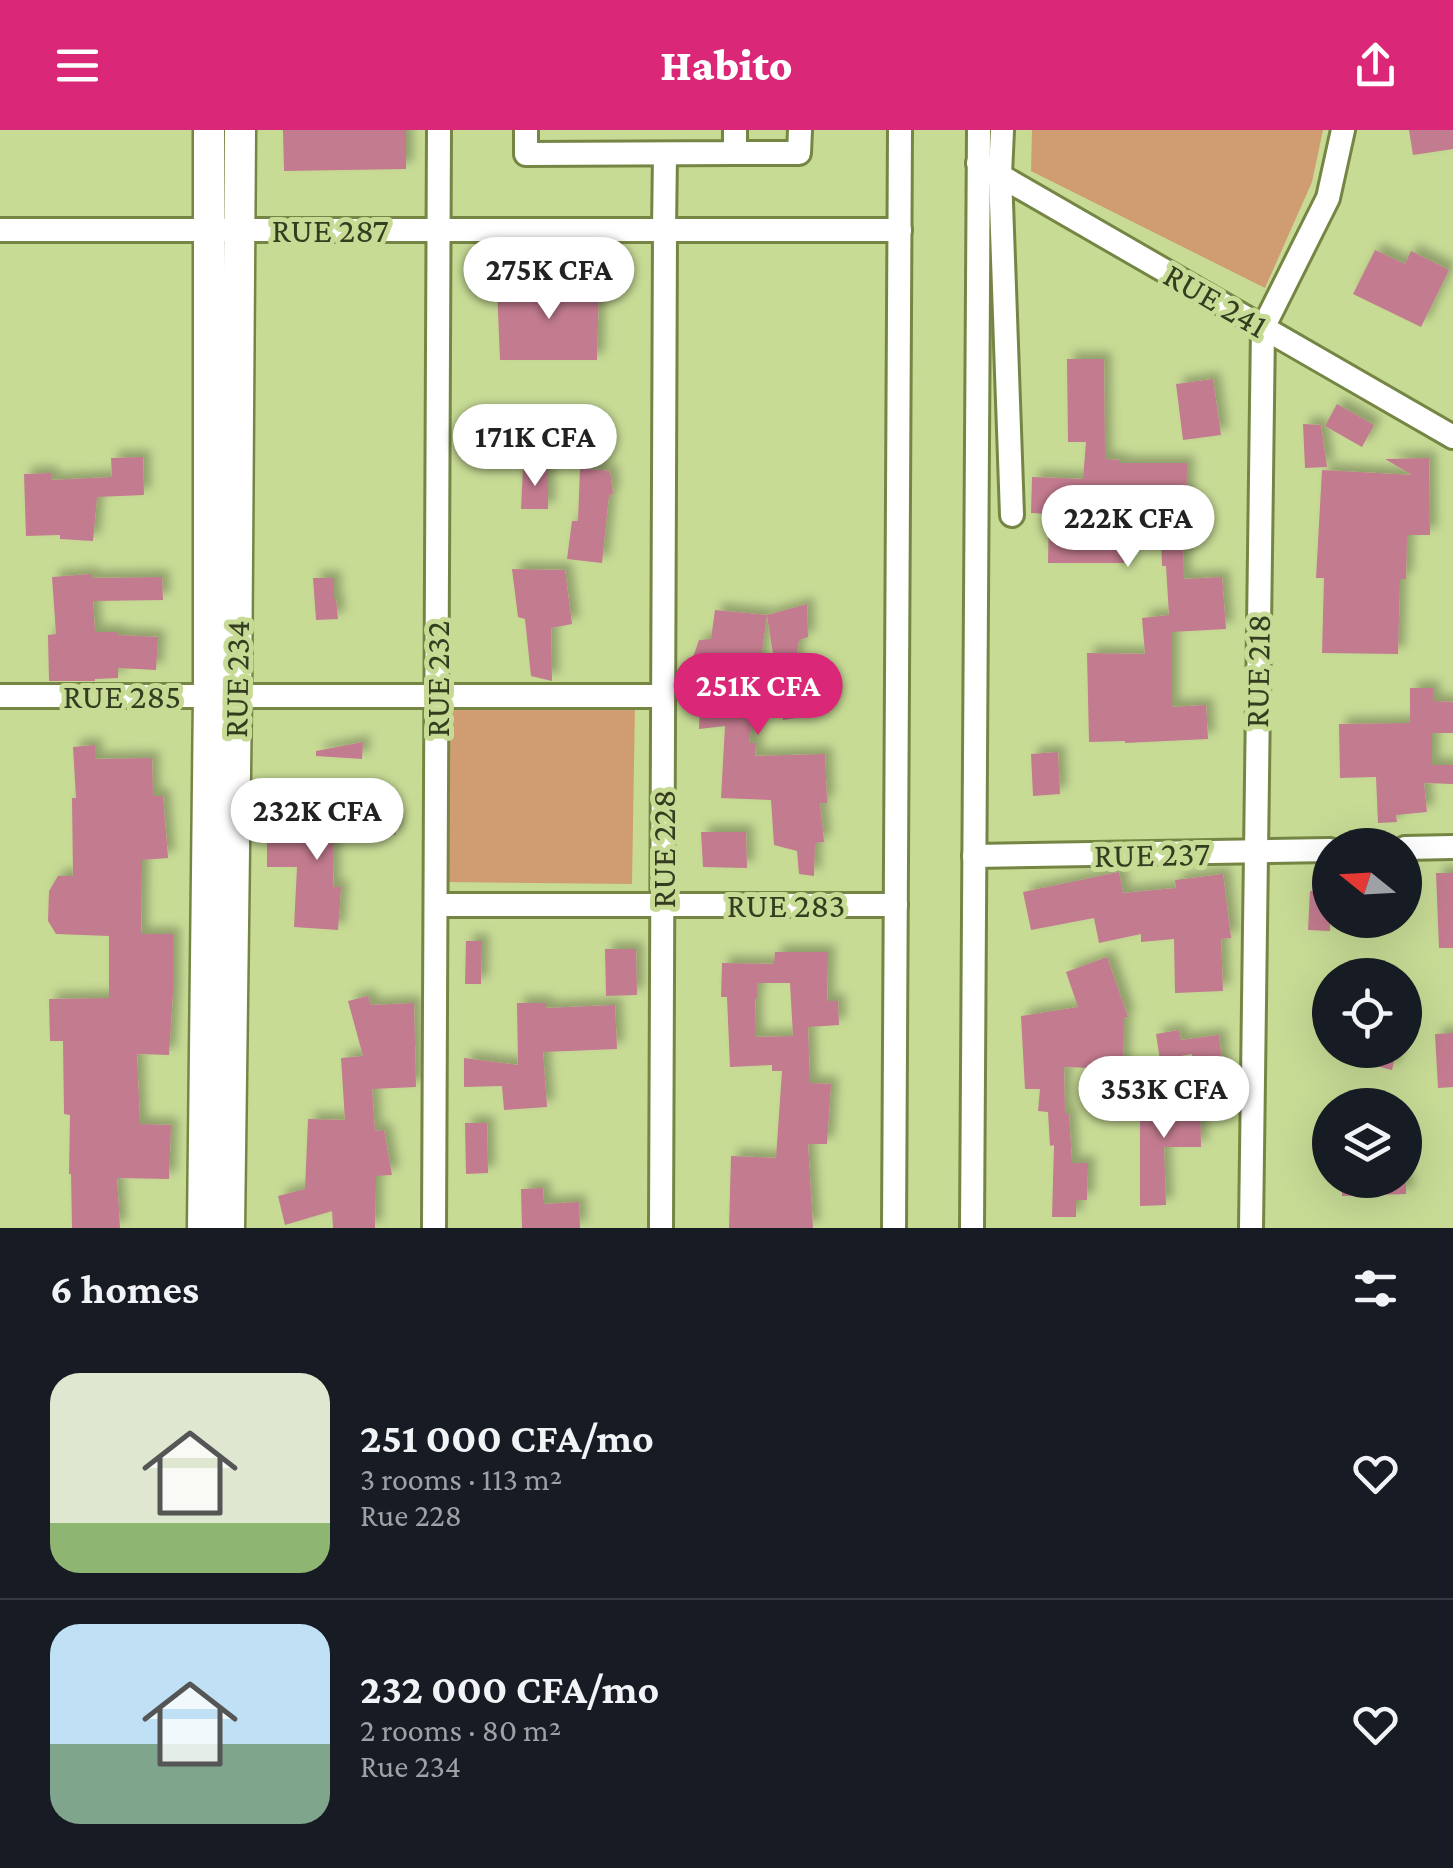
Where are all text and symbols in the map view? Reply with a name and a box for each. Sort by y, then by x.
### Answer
icon: menu [50,38,105,93]
icon: share [1348,38,1403,93]
text: Habito [660,40,793,90]
street label: RUE 287 [271,211,389,250]
pin: 275K CFA [446,237,652,322]
text: 275K CFA [485,251,613,287]
street label: RUE 241 [1157,255,1275,346]
pin: 171K CFA [432,404,638,489]
text: 171K CFA [475,418,595,454]
pin: 222K CFA [1025,485,1231,570]
text: 222K CFA [1064,499,1193,535]
street label: RUE 218 [1237,614,1278,728]
street label: RUE 234 [216,620,257,738]
street label: RUE 232 [418,621,457,737]
pin: 251K CFA [655,653,861,738]
text: 251K CFA [696,667,820,703]
street label: RUE 285 [63,677,181,716]
pin: 232K CFA [214,778,420,863]
street label: RUE 228 [644,789,683,909]
text: 232K CFA [253,792,381,828]
north arrow [1312,828,1422,938]
map controls [1312,828,1422,1198]
street label: RUE 237 [1094,834,1210,875]
street label: RUE 283 [727,886,845,925]
button: locate [1312,958,1422,1068]
pin: 353K CFA [1061,1056,1267,1141]
text: 353K CFA [1100,1070,1228,1106]
button: layers [1312,1088,1422,1198]
icon: filters [1348,1261,1403,1316]
text: 6 homes [50,1265,199,1312]
icon: home [130,1413,250,1533]
text: 251 000 CFA/mo [360,1414,654,1461]
icon: heart [1348,1446,1403,1501]
text: 3 rooms · 113 m² [360,1461,562,1497]
text: Rue 228 [360,1497,462,1533]
icon: home [130,1664,250,1784]
text: 232 000 CFA/mo [360,1665,659,1712]
icon: heart [1348,1697,1403,1752]
text: 2 rooms · 80 m² [360,1712,561,1748]
text: Rue 234 [360,1748,461,1784]

